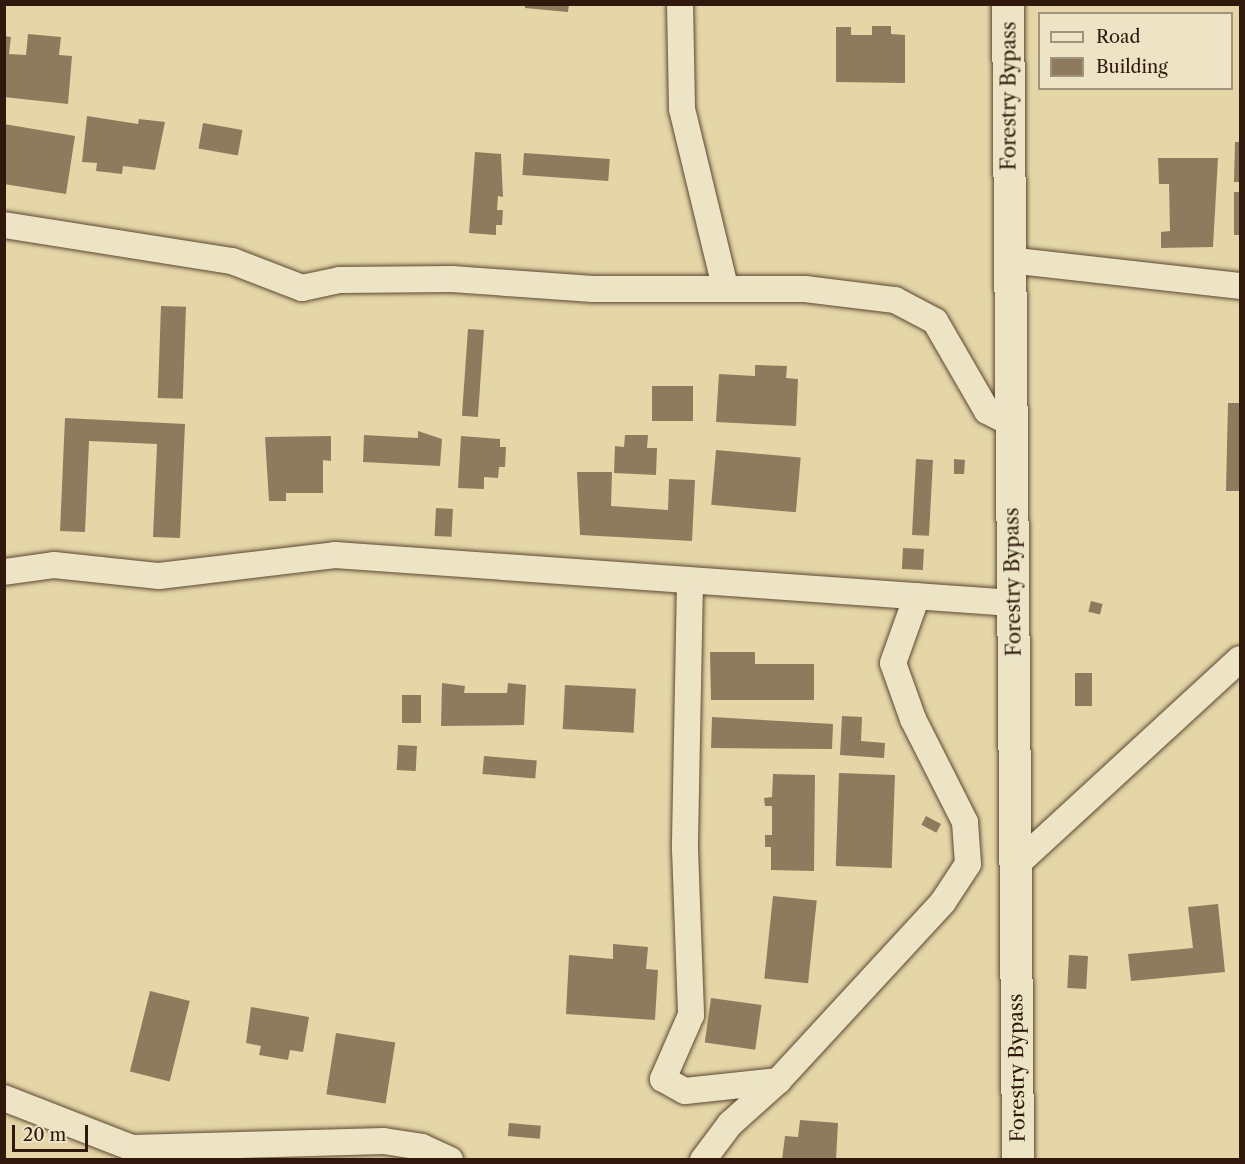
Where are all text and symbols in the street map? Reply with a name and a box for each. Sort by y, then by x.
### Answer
legend [1038,12,1233,90]
street label: Forestry Bypass [997,21,1021,171]
text: Road [1096,26,1141,48]
text: Building [1096,56,1168,78]
street label: Forestry Bypass [1000,507,1026,657]
street label: Forestry Bypass [1004,993,1030,1143]
scale bar [15,1113,92,1151]
text: 20 m [23,1124,66,1146]

